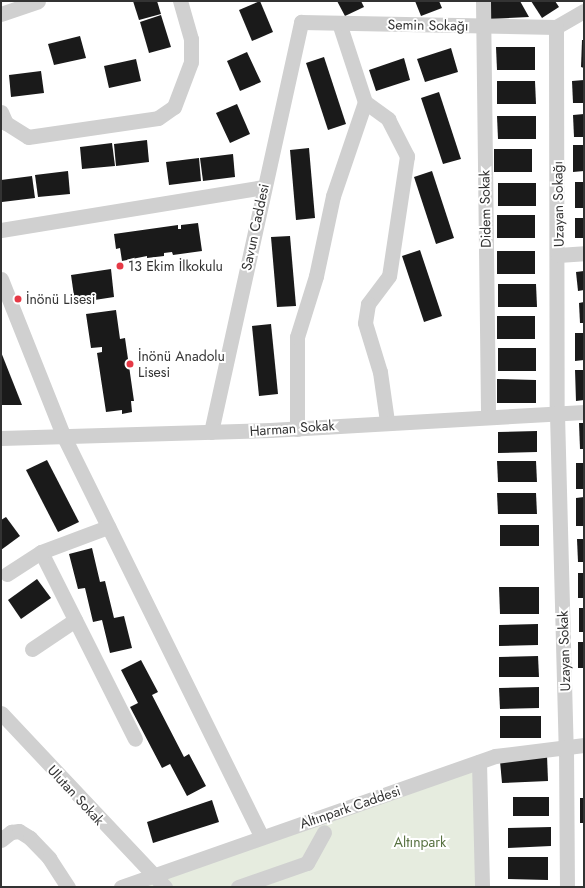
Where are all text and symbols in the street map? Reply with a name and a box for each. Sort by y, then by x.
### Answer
street label: Semin Sokağı [387,16,469,34]
street label: Uzayan Sokağı [549,161,567,247]
street label: Didem Sokak [476,170,494,248]
street label: Savun Caddesi [238,182,272,272]
place label: 13 Ekim İlkokulu [128,258,223,274]
marker: 13 Ekim İlkokulu [115,261,125,271]
place label: İnönü Lisesi [26,291,95,307]
marker: İnönü Lisesi [13,294,23,304]
place label: İnönü Anadolu Lisesi [138,348,225,380]
marker: İnönü Anadolu Lisesi [125,359,135,369]
street label: Harman Sokak [249,417,335,439]
street label: Uzayan Sokak [554,610,574,692]
street label: Ulutan Sokak [44,762,108,828]
street label: Altınpark Caddesi [297,782,403,832]
park label: Altınpark [394,834,446,850]

